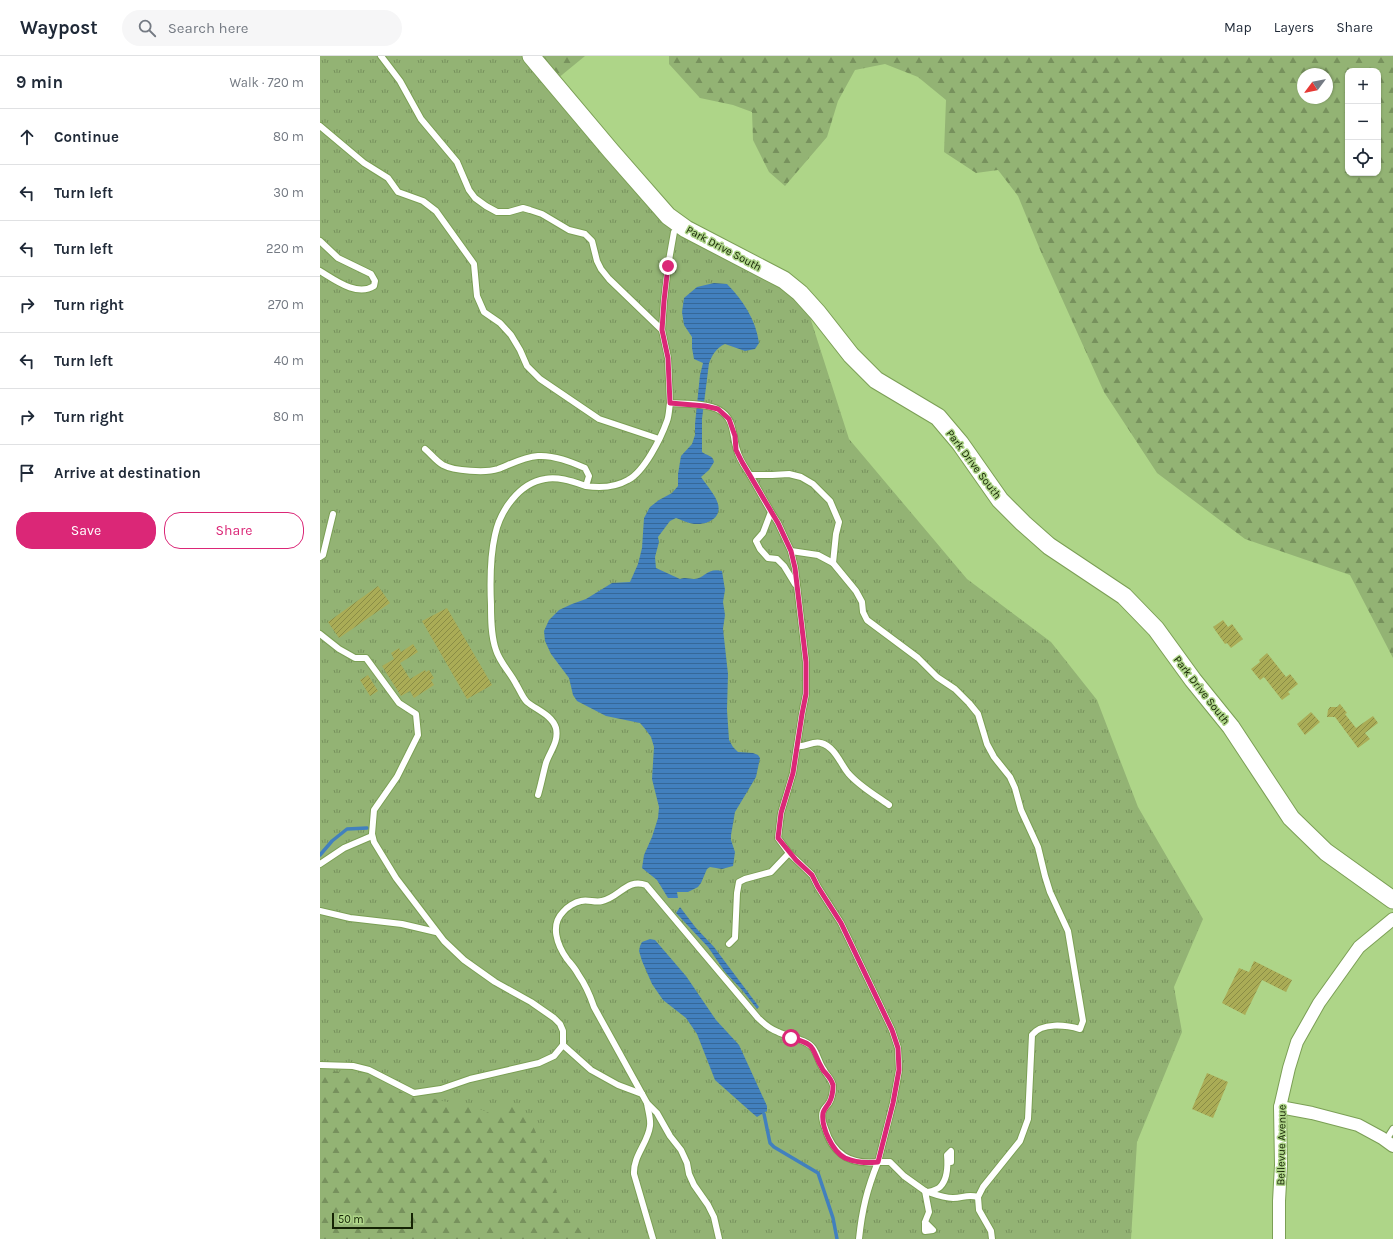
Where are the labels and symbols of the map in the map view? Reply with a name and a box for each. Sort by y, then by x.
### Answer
north arrow [1297,68,1333,104]
street label: Park Drive South [684,223,764,274]
route end [659,257,677,275]
street label: Park Drive South [943,427,1004,501]
street label: Park Drive South [1171,653,1232,727]
route start [782,1029,800,1047]
street label: Bellevue Avenue [1274,1104,1289,1186]
scale bar [332,1211,413,1230]

